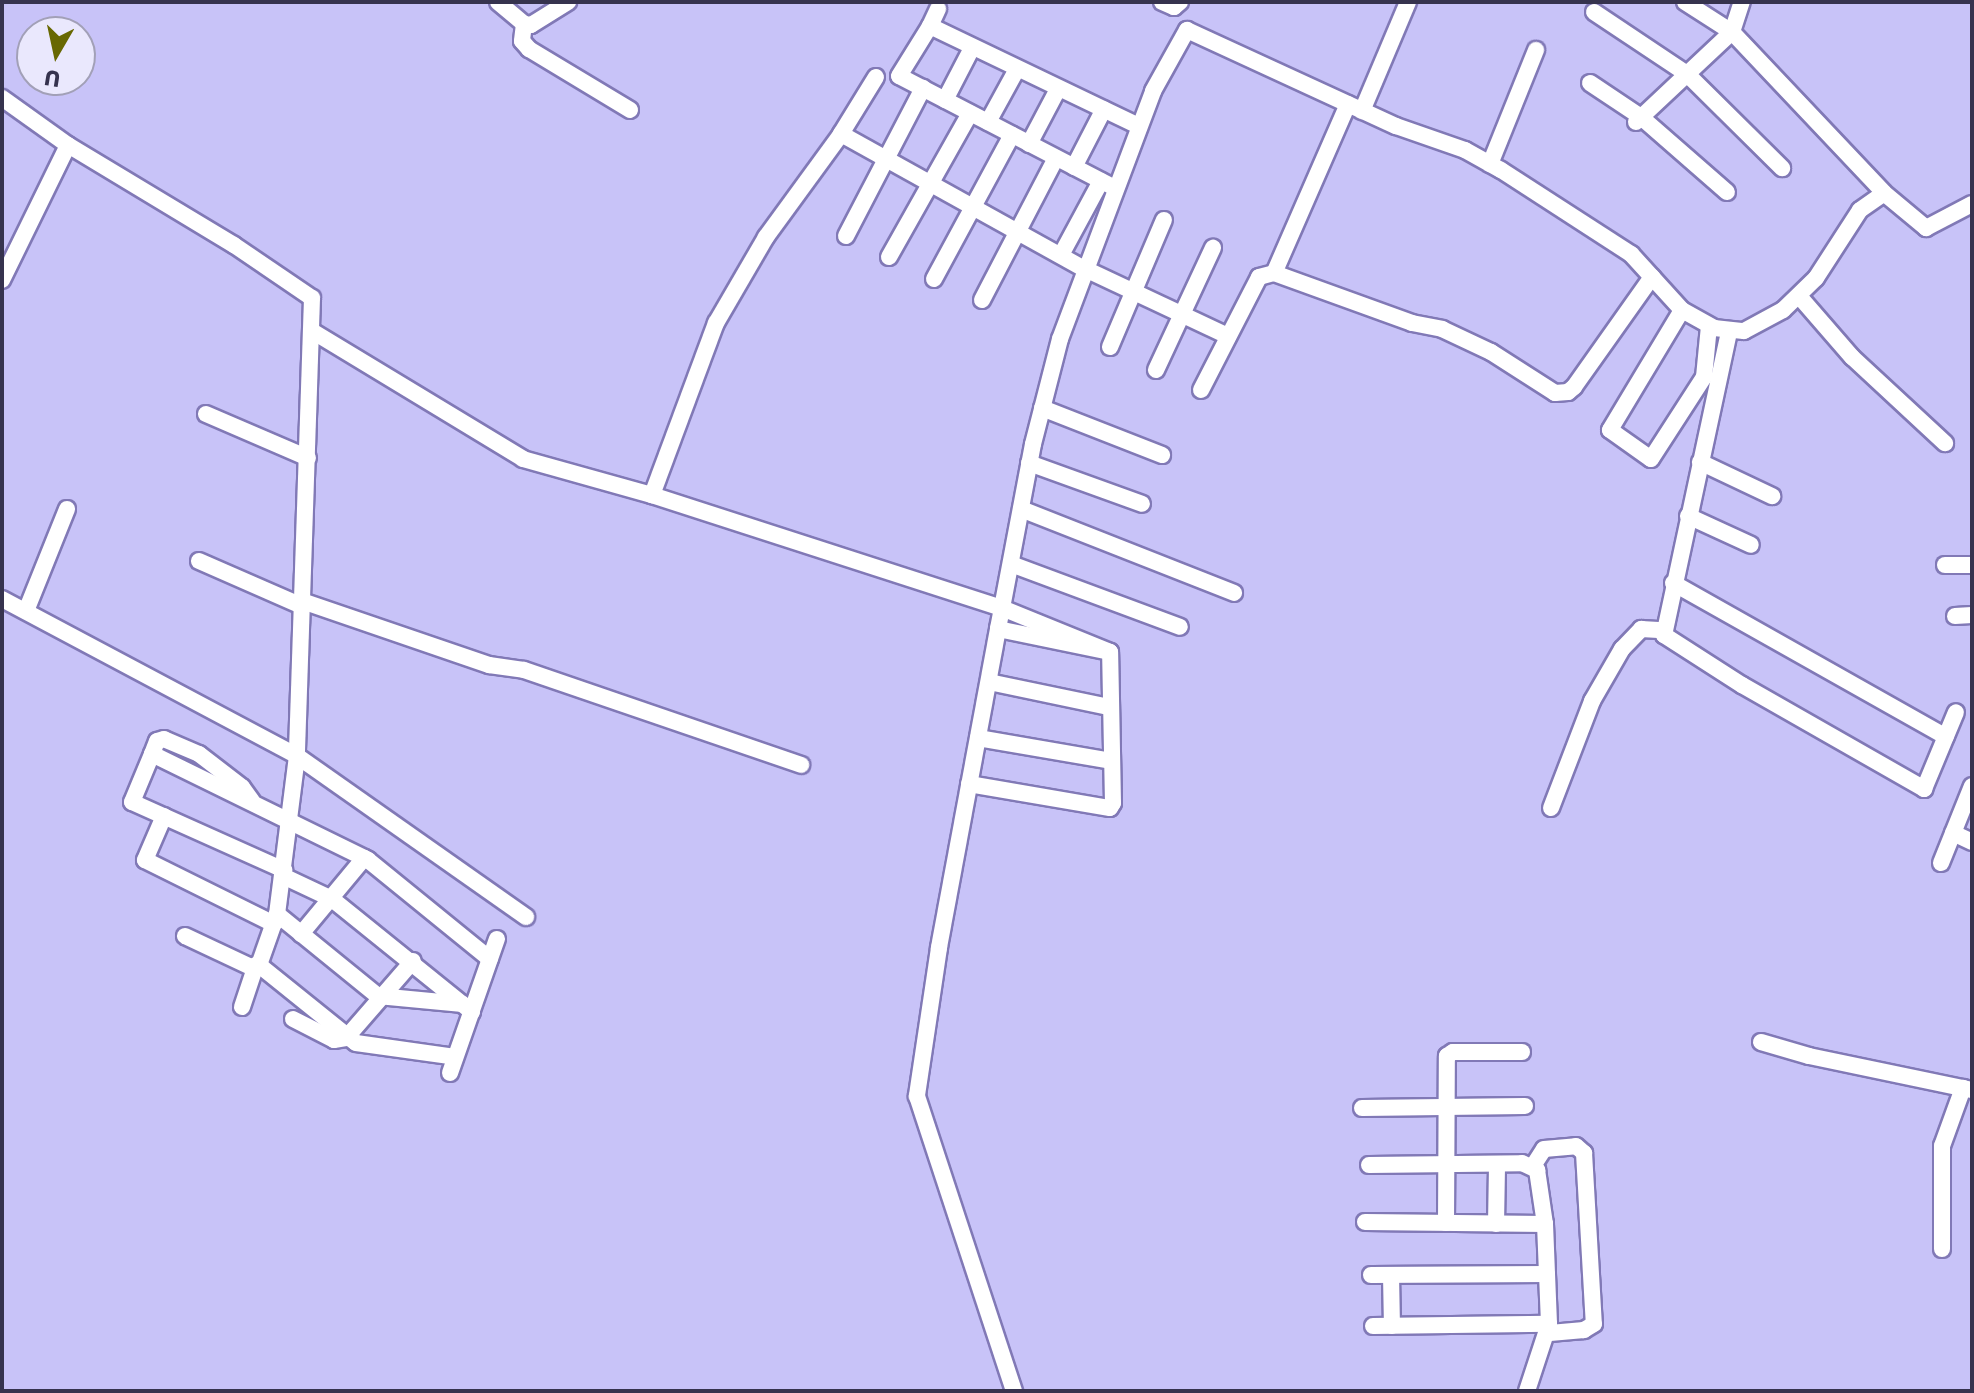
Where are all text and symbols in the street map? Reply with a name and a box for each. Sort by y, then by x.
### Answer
north arrow [16,16,96,96]
text: U [42,62,63,95]

